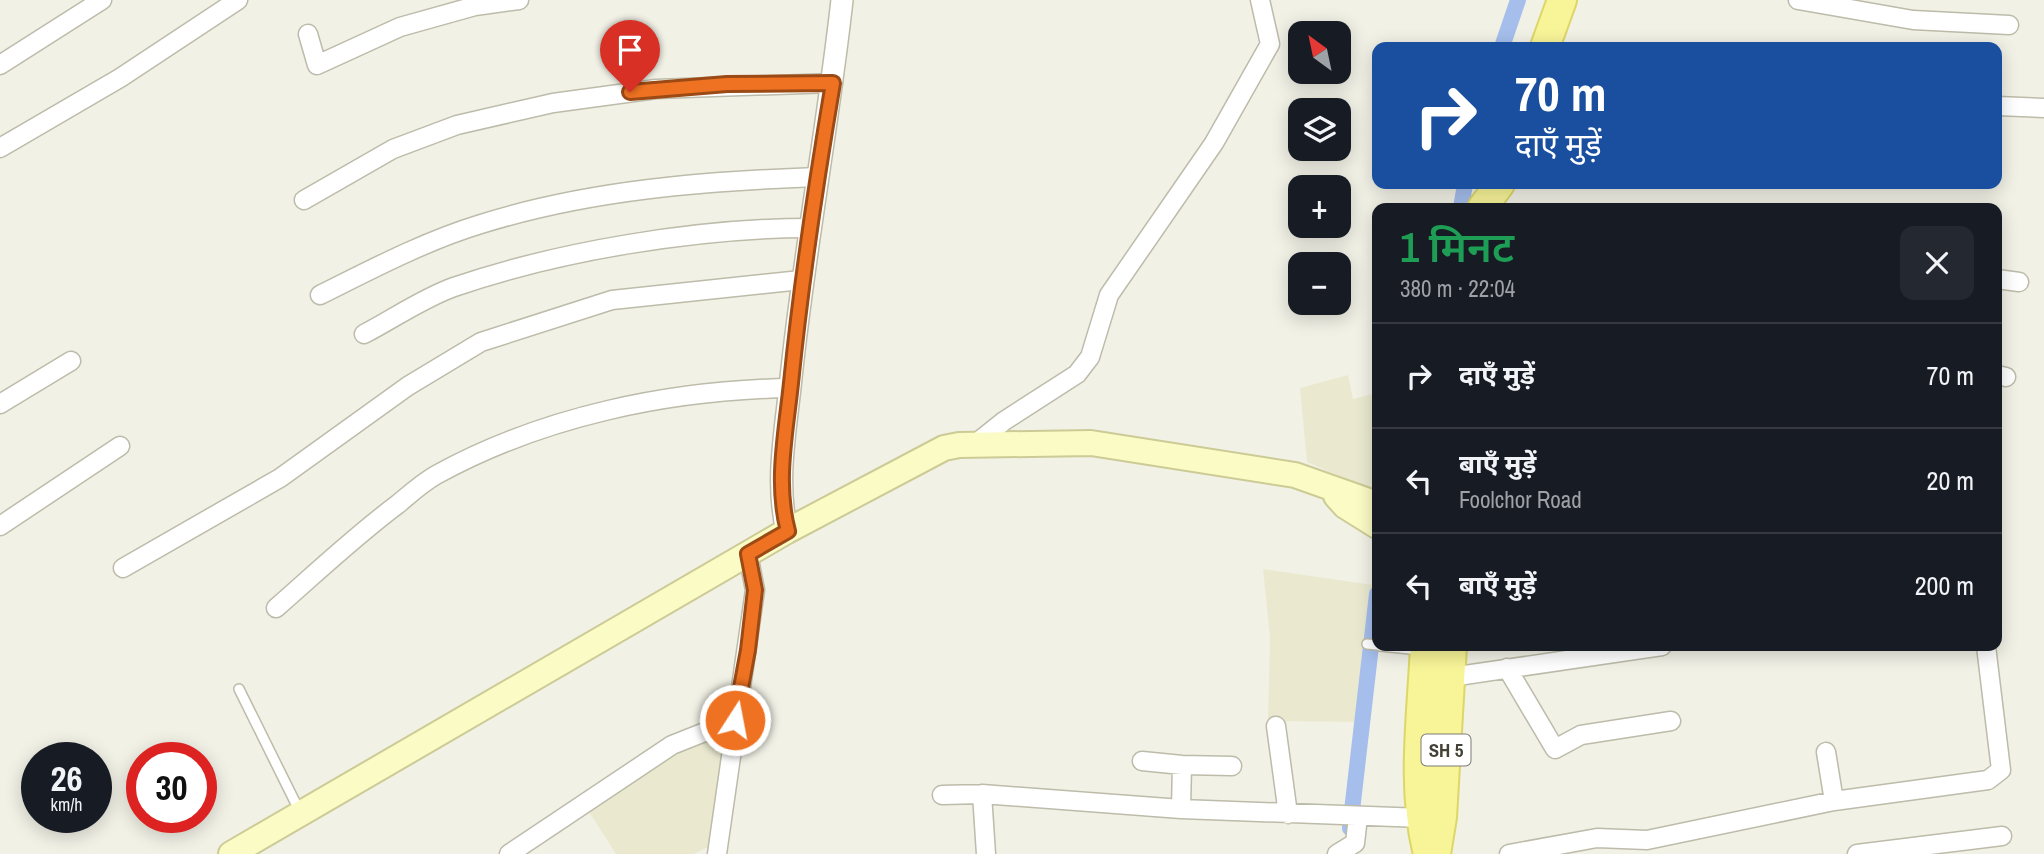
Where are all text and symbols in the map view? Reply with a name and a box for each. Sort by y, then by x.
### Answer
pin [600,20,660,92]
north arrow [1288,21,1351,84]
map controls [1288,21,1351,315]
icon: arrive [611,31,649,69]
text: 70 m [1515,60,1607,126]
icon: right [1400,70,1491,161]
button: layers [1288,98,1351,161]
text: दाएँ मुड़ें [1515,123,1602,166]
button: + [1288,175,1351,238]
text: 1 मिनट [1400,219,1514,275]
button: close [1900,226,1974,300]
button: − [1288,252,1351,315]
text: 380 m · 22:04 [1400,273,1515,304]
icon: right [1400,357,1438,395]
text: दाएँ मुड़ें [1459,357,1535,392]
text: 70 m [1927,358,1974,393]
text: बाएँ मुड़ें [1459,446,1536,481]
icon: left [1400,462,1438,500]
text: 20 m [1927,463,1974,498]
text: Foolchor Road [1459,484,1582,515]
icon: left [1400,567,1438,605]
text: बाएँ मुड़ें [1459,567,1536,602]
text: 200 m [1915,568,1974,603]
position arrow [698,683,772,757]
road number: SH 5 [1422,734,1470,765]
speed limit sign: 30 [126,742,217,833]
text: 26 [51,755,82,802]
text: km/h [51,792,83,817]

